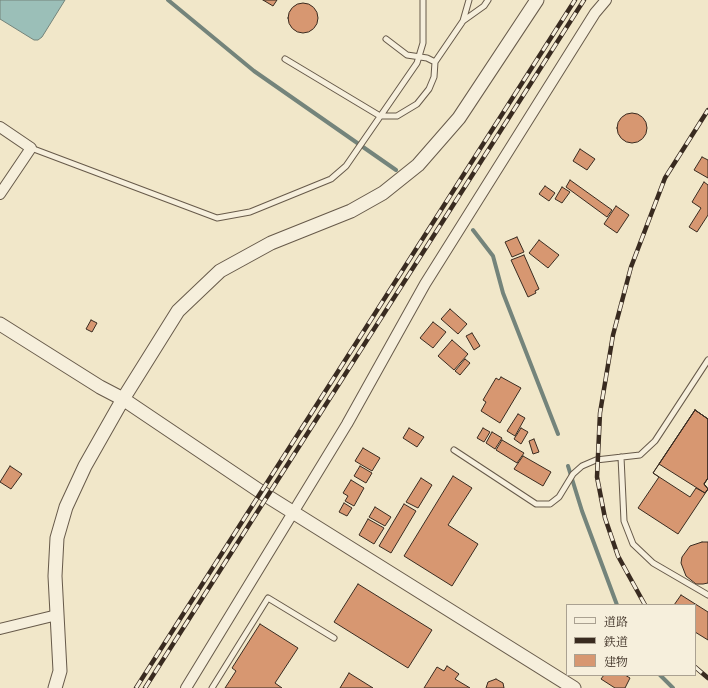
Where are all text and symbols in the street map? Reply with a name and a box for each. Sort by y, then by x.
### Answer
legend [566,604,696,676]
text: 道路 [604,615,628,629]
text: 鉄道 [604,635,628,649]
text: 建物 [604,655,628,669]

